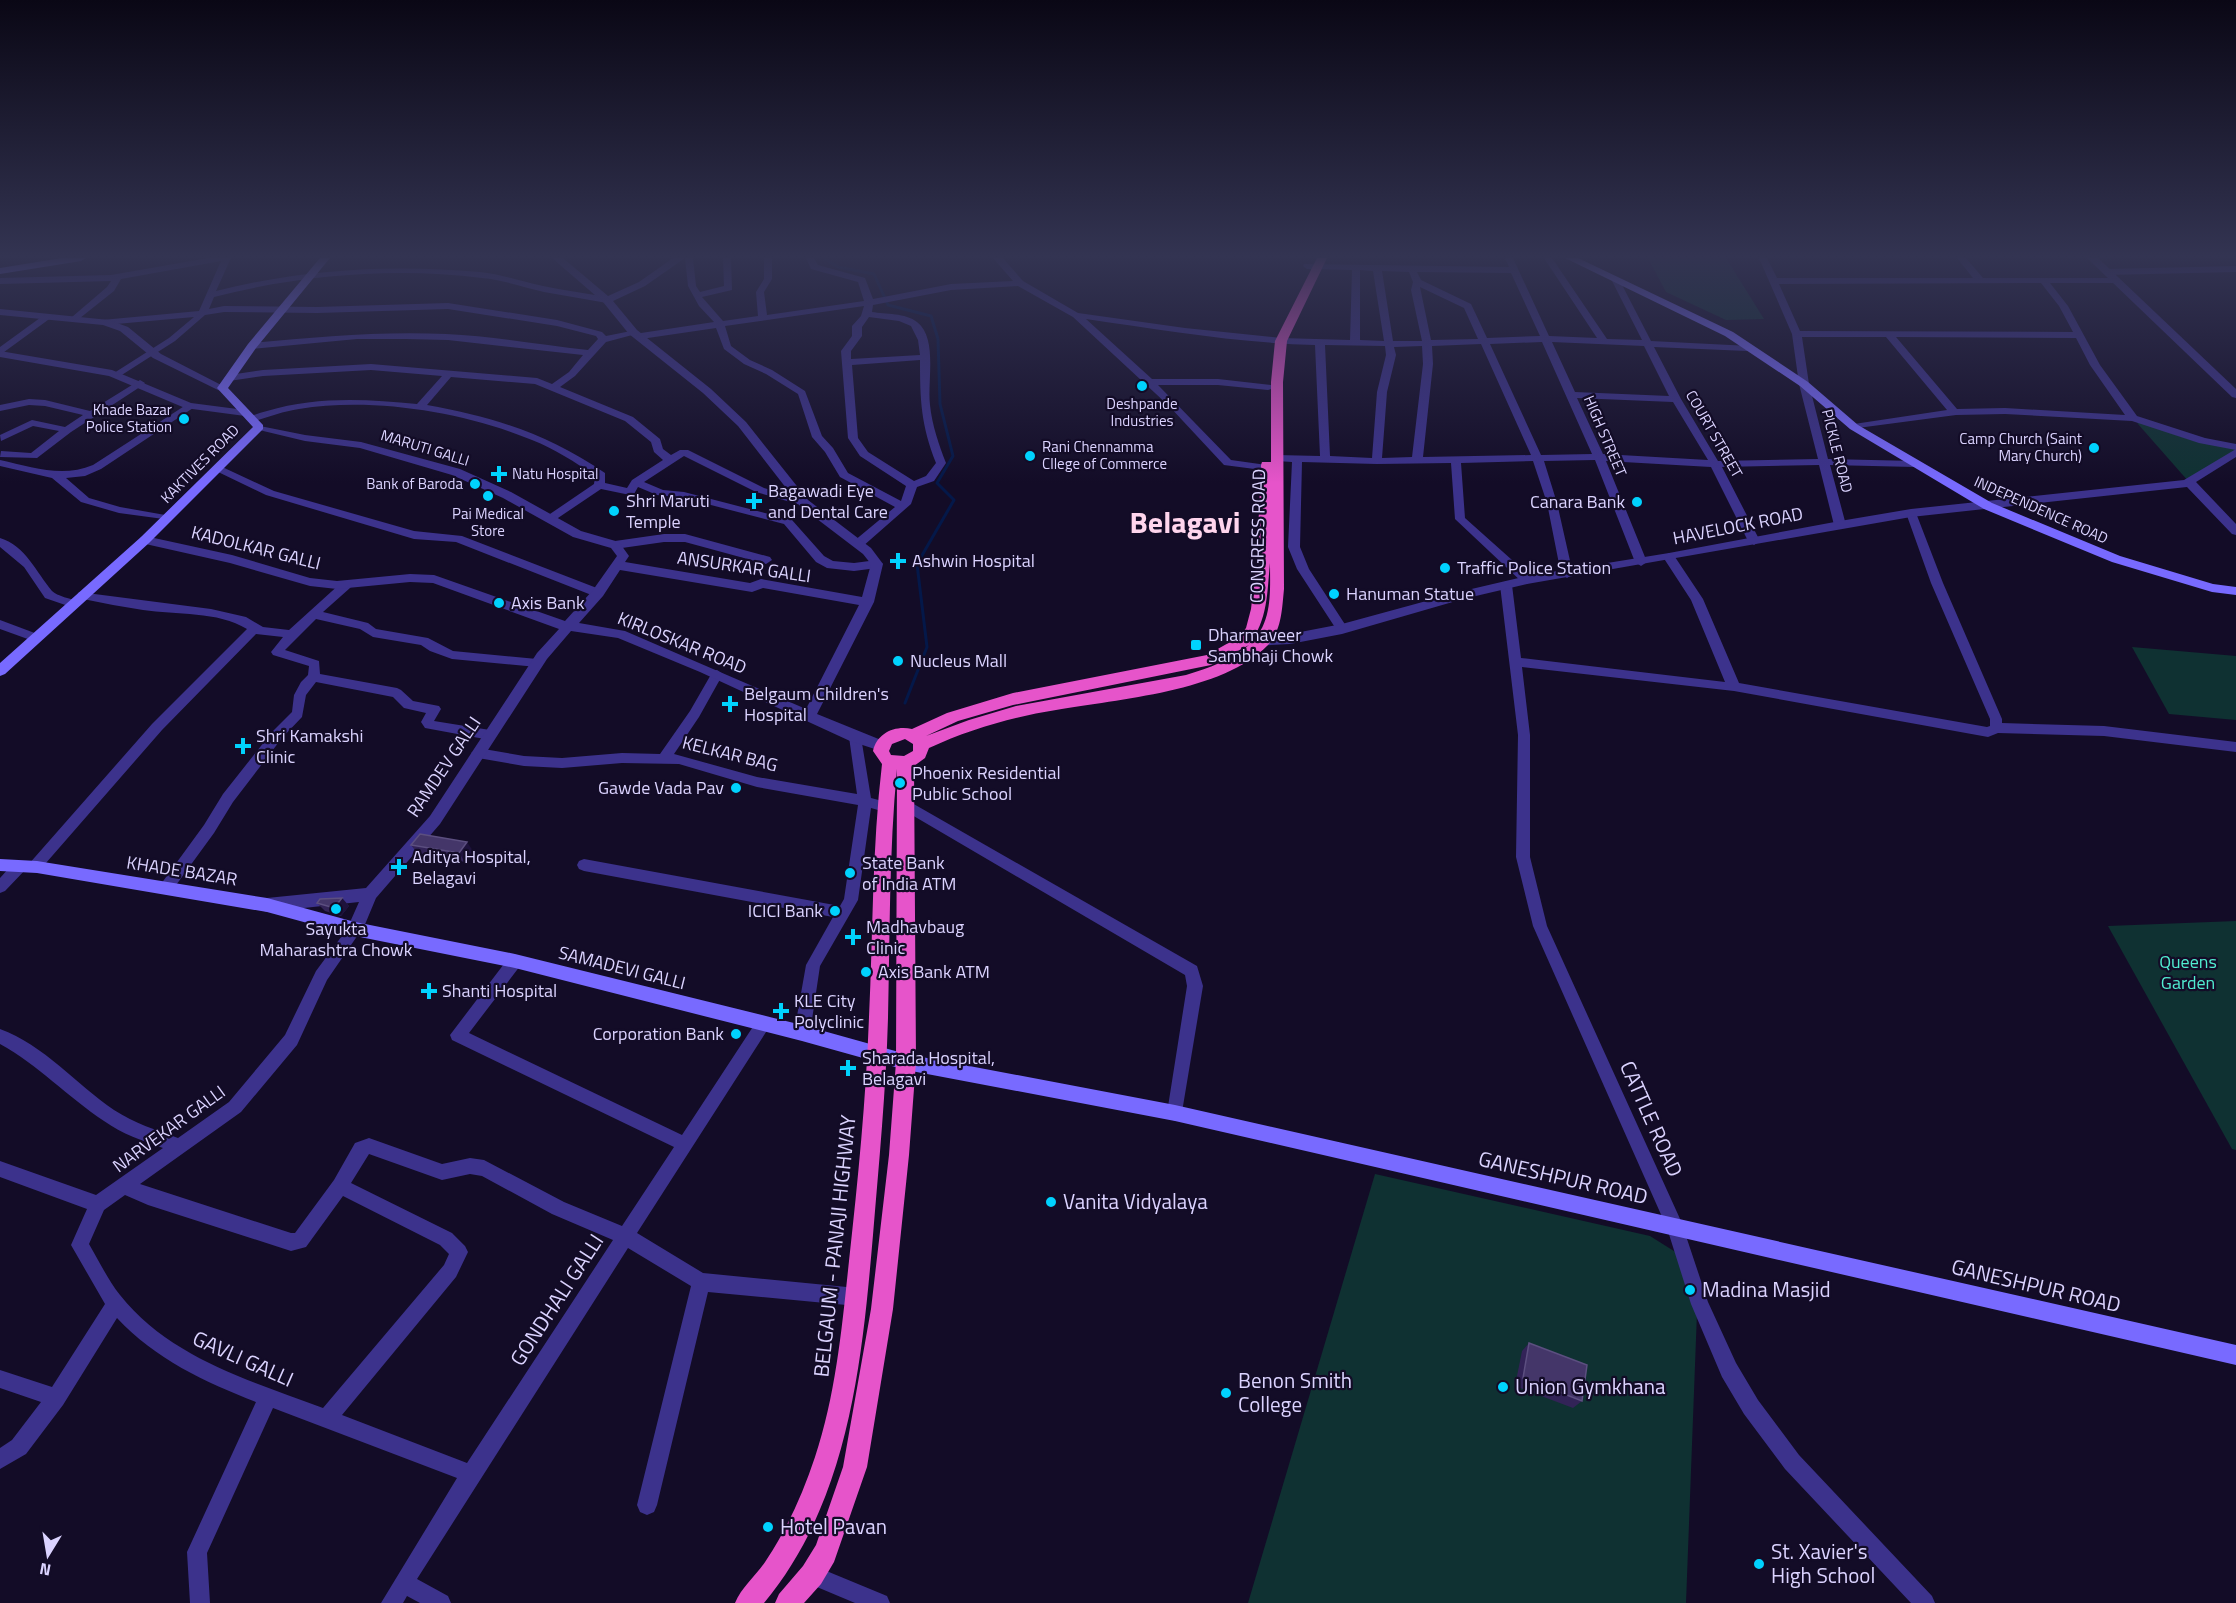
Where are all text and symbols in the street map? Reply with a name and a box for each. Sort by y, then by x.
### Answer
marker: Deshpande Industries [1135,379,1149,393]
street label: COURT STREET [1680,386,1749,482]
place label: Deshpande Industries [1106,392,1178,432]
street label: HIGH STREET [1578,392,1633,480]
place label: Khade Bazar Police Station [86,398,172,438]
street label: PICKLE ROAD [1816,407,1859,495]
marker: Khade Bazar Police Station [177,412,191,426]
street label: KAKTIVES ROAD [155,419,244,508]
street label: MARUTI GALLI [378,423,472,472]
place label: Camp Church (Saint Mary Church) [1959,427,2083,467]
place label: Rani Chennamma Cllege of Commerce [1042,435,1167,475]
marker: Camp Church (Saint Mary Church) [2087,441,2101,455]
marker: Rani Chennamma Cllege of Commerce [1023,449,1037,463]
place label: Natu Hospital [512,462,599,485]
marker: Natu Hospital [490,465,508,483]
street label: CONGRESS ROAD [1243,469,1272,603]
street label: INDEPENDENCE ROAD [1970,470,2112,549]
place label: Bank of Baroda [366,472,463,495]
marker: Bank of Baroda [468,477,482,491]
place label: Bagawadi Eye and Dental Care [768,477,888,525]
place label: Shri Maruti Temple [626,487,710,535]
place label: Canara Bank [1530,488,1625,515]
marker: Pai Medical Store [481,489,495,503]
marker: Bagawadi Eye and Dental Care [745,492,763,510]
marker: Canara Bank [1630,495,1644,509]
district label: Belagavi [1130,499,1240,545]
street label: HAVELOCK ROAD [1671,500,1805,551]
place label: Pai Medical Store [452,502,524,542]
marker: Shri Maruti Temple [607,504,621,518]
street label: KADOLKAR GALLI [189,518,324,577]
street label: ANSURKAR GALLI [675,544,813,589]
place label: Ashwin Hospital [912,547,1035,574]
marker: Ashwin Hospital [889,552,907,570]
place label: Traffic Police Station [1457,554,1611,581]
marker: Traffic Police Station [1438,561,1452,575]
place label: Hanuman Statue [1346,580,1474,607]
marker: Hanuman Statue [1327,587,1341,601]
place label: Axis Bank [511,589,585,616]
marker: Axis Bank [492,596,506,610]
street label: KIRLOSKAR ROAD [614,604,751,681]
place label: Dharmaveer Sambhaji Chowk [1208,621,1333,669]
marker: Dharmaveer Sambhaji Chowk [1189,638,1203,652]
place label: Nucleus Mall [910,647,1007,674]
marker: Nucleus Mall [891,654,905,668]
place label: Belgaum Children's Hospital [744,680,889,728]
marker: Belgaum Children's Hospital [721,695,739,713]
street label: RAMDEV GALLI [400,711,487,822]
place label: Shri Kamakshi Clinic [256,722,363,770]
street label: KELKAR BAG [680,729,781,778]
marker: Shri Kamakshi Clinic [234,737,252,755]
place label: Phoenix Residential Public School [912,759,1061,807]
place label: Gawde Vada Pav [598,774,724,801]
marker: Phoenix Residential Public School [893,776,907,790]
marker: Gawde Vada Pav [729,781,743,795]
place label: Aditya Hospital, Belagavi [412,843,531,891]
street label: KHADE BAZAR [125,848,239,893]
place label: State Bank of India ATM [862,849,956,897]
marker: Aditya Hospital, Belagavi [390,858,408,876]
marker: State Bank of India ATM [843,866,857,880]
place label: ICICI Bank [748,897,823,924]
marker: Sayukta Maharashtra Chowk [329,902,343,916]
marker: ICICI Bank [828,904,842,918]
place label: Madhavbaug Clinic [866,913,964,961]
place label: Sayukta Maharashtra Chowk [260,915,413,963]
marker: Madhavbaug Clinic [844,928,862,946]
street label: SAMADEVI GALLI [556,939,688,996]
park label: Queens Garden [2159,948,2217,996]
place label: Axis Bank ATM [878,958,990,985]
marker: Axis Bank ATM [859,965,873,979]
place label: Shanti Hospital [442,977,557,1004]
marker: Shanti Hospital [420,982,438,1000]
place label: KLE City Polyclinic [794,987,864,1035]
marker: KLE City Polyclinic [772,1002,790,1020]
place label: Corporation Bank [593,1020,724,1047]
marker: Corporation Bank [729,1027,743,1041]
place label: Sharada Hospital, Belagavi [862,1044,995,1092]
street label: CATTLE ROAD [1612,1055,1692,1182]
marker: Sharada Hospital, Belagavi [839,1059,857,1077]
street label: NARVEKAR GALLI [107,1078,231,1179]
street label: BELGAUM - PANAJI HIGHWAY [804,1113,864,1378]
street label: GANESHPUR ROAD [1475,1142,1651,1212]
place label: Vanita Vidyalaya [1063,1185,1208,1217]
marker: Vanita Vidyalaya [1044,1195,1058,1209]
street label: GONDHALI GALLI [501,1227,611,1372]
street label: GANESHPUR ROAD [1948,1250,2124,1320]
place label: Madina Masjid [1702,1273,1831,1305]
marker: Madina Masjid [1683,1283,1697,1297]
street label: GAVLI GALLI [188,1322,299,1395]
place label: Benon Smith College [1238,1364,1352,1420]
place label: Union Gymkhana [1515,1370,1666,1402]
marker: Union Gymkhana [1496,1380,1510,1394]
marker: Benon Smith College [1219,1386,1233,1400]
place label: Hotel Pavan [780,1510,887,1542]
marker: Hotel Pavan [761,1520,775,1534]
north arrow [18,1525,78,1585]
place label: St. Xavier's High School [1771,1535,1875,1591]
text: N [37,1557,53,1583]
marker: St. Xavier's High School [1752,1557,1766,1571]

